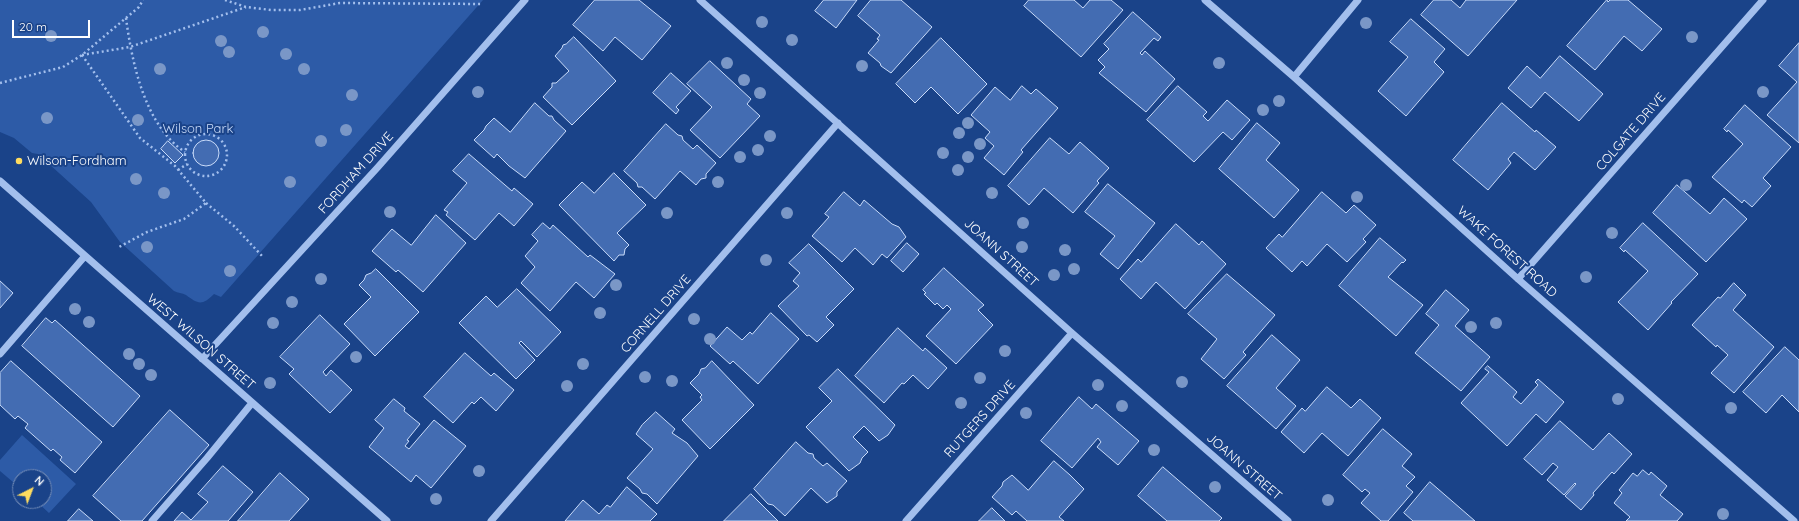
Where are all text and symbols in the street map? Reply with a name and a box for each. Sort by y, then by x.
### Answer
scale bar [14,12,92,38]
text: 20 m [19,19,47,34]
street label: COLGATE DRIVE [1593,90,1669,174]
park label: Wilson Park [163,121,233,137]
street label: FORDHAM DRIVE [315,129,397,217]
place label: Wilson-Fordham [27,153,127,169]
marker: Wilson-Fordham [14,156,24,166]
street label: WAKE FOREST ROAD [1454,203,1560,301]
street label: JOANN STREET [961,216,1041,290]
street label: CORNELL DRIVE [618,272,694,356]
street label: WEST WILSON STREET [144,291,258,393]
street label: RUTGERS DRIVE [941,377,1019,461]
street label: JOANN STREET [1203,430,1285,504]
north arrow [12,469,52,509]
text: N [32,473,47,489]

